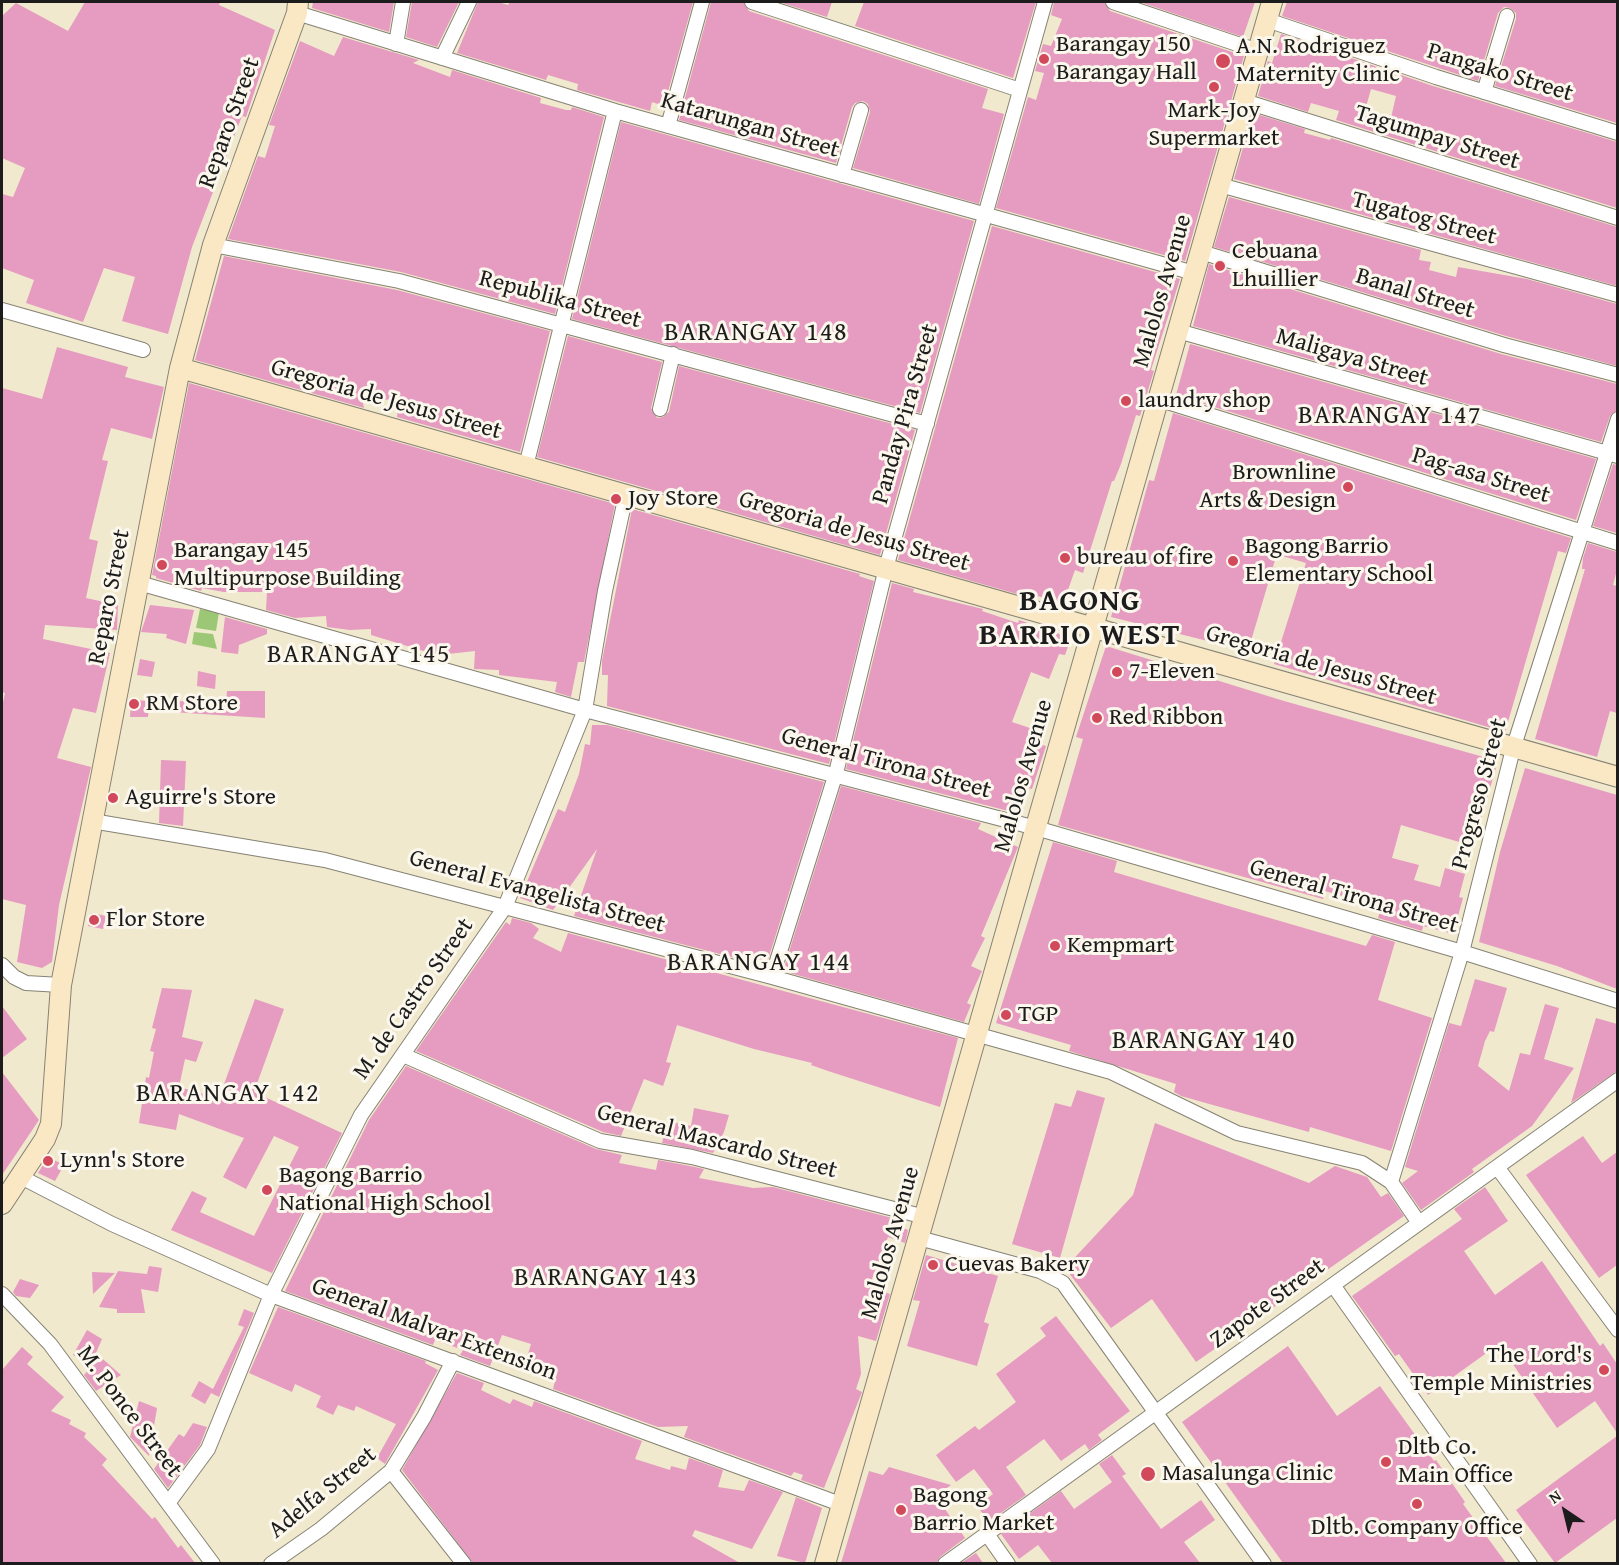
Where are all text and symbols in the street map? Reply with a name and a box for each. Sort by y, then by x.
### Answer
place label: Barangay 150 Barangay Hall [1056,31,1197,87]
place label: A.N. Rodriguez Maternity Clinic [1236,33,1400,89]
street label: Pangako Street [1424,37,1576,109]
marker: Barangay 150 Barangay Hall [1037,52,1051,66]
marker: A.N. Rodriguez Maternity Clinic [1214,52,1232,70]
street label: Reparo Street [193,54,267,192]
marker: Mark-Joy Supermarket [1207,80,1221,94]
street label: Katarungan Street [657,87,843,165]
place label: Mark-Joy Supermarket [1148,97,1280,153]
street label: Tagumpay Street [1351,99,1523,177]
street label: Tugatog Street [1349,186,1499,252]
street label: Malolos Avenue [1127,211,1199,371]
place label: Cebuana Lhuillier [1232,238,1318,294]
marker: Cebuana Lhuillier [1213,259,1227,273]
street label: Banal Street [1352,262,1478,326]
street label: Republika Street [476,265,644,335]
district label: BARANGAY 148 [664,317,848,349]
street label: Panday Pira Street [867,321,945,507]
street label: Maligaya Street [1273,323,1431,393]
street label: Gregoria de Jesus Street [267,353,505,447]
place label: laundry shop [1138,387,1271,415]
marker: laundry shop [1119,394,1133,408]
district label: BARANGAY 147 [1298,400,1482,432]
street label: Pag-asa Street [1409,441,1553,511]
place label: Brownline Arts & Design [1199,459,1336,515]
marker: Brownline Arts & Design [1341,480,1355,494]
place label: Joy Store [628,485,718,513]
street label: Gregoria de Jesus Street [735,485,973,579]
marker: Joy Store [609,492,623,506]
street label: Reparo Street [83,527,137,667]
place label: Bagong Barrio Elementary School [1245,533,1433,589]
place label: Barangay 145 Multipurpose Building [174,537,401,593]
place label: bureau of fire [1077,544,1213,572]
marker: bureau of fire [1058,551,1072,565]
marker: Bagong Barrio Elementary School [1226,554,1240,568]
marker: Barangay 145 Multipurpose Building [155,558,169,572]
district label: BAGONG BARRIO WEST [979,584,1181,654]
street label: Gregoria de Jesus Street [1202,619,1440,713]
district label: BARANGAY 145 [267,639,451,671]
place label: 7-Eleven [1129,658,1215,686]
marker: 7-Eleven [1110,665,1124,679]
place label: RM Store [146,690,238,718]
street label: Malolos Avenue [988,696,1060,856]
marker: RM Store [127,697,141,711]
place label: Red Ribbon [1109,704,1223,732]
marker: Red Ribbon [1090,711,1104,725]
street label: Progreso Street [1446,715,1514,873]
street label: General Tirona Street [778,722,994,806]
place label: Aguirre's Store [125,784,276,812]
marker: Aguirre's Store [106,791,120,805]
street label: General Evangelista Street [406,844,668,940]
street label: General Tirona Street [1246,853,1462,941]
place label: Flor Store [106,906,205,934]
marker: Flor Store [87,913,101,927]
street label: M. de Castro Street [348,913,480,1085]
place label: Kempmart [1067,932,1174,960]
marker: Kempmart [1048,939,1062,953]
district label: BARANGAY 144 [667,947,851,979]
place label: TGP [1018,1001,1058,1029]
marker: TGP [999,1008,1013,1022]
district label: BARANGAY 140 [1112,1025,1296,1057]
district label: BARANGAY 142 [136,1078,320,1110]
street label: General Mascardo Street [594,1098,840,1186]
place label: Lynn's Store [60,1147,185,1175]
marker: Lynn's Store [41,1154,55,1168]
place label: Bagong Barrio National High School [279,1162,490,1218]
street label: Malolos Avenue [855,1163,927,1323]
marker: Bagong Barrio National High School [260,1183,274,1197]
place label: Cuevas Bakery [945,1251,1090,1279]
street label: Zapote Street [1205,1253,1331,1355]
marker: Cuevas Bakery [926,1258,940,1272]
district label: BARANGAY 143 [514,1262,698,1294]
street label: General Malvar Extension [308,1272,560,1388]
street label: M. Ponce Street [70,1341,188,1483]
place label: The Lord's Temple Ministries [1410,1342,1592,1398]
marker: The Lord's Temple Ministries [1597,1363,1611,1377]
place label: Dltb Co. Main Office [1398,1434,1513,1490]
street label: Adelfa Street [263,1441,383,1545]
marker: Dltb Co. Main Office [1379,1455,1393,1469]
place label: Masalunga Clinic [1162,1460,1333,1488]
marker: Masalunga Clinic [1139,1465,1157,1483]
north arrow [1535,1481,1595,1541]
place label: Bagong Barrio Market [913,1482,1054,1538]
text: N [1543,1483,1566,1509]
marker: Dltb. Company Office [1410,1497,1424,1511]
marker: Bagong Barrio Market [894,1503,908,1517]
place label: Dltb. Company Office [1311,1514,1523,1542]

